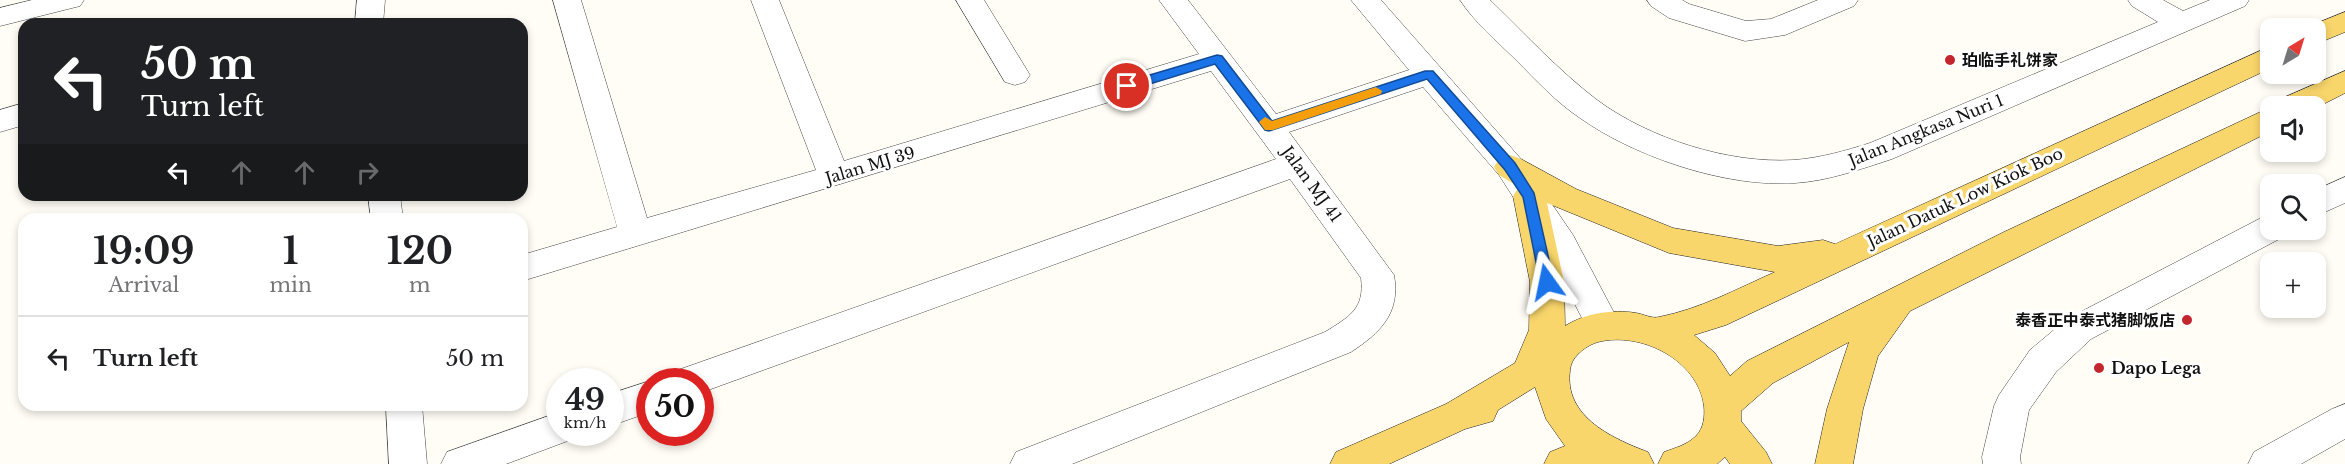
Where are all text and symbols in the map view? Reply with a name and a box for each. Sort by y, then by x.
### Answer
north arrow [2260,18,2326,84]
map controls [2260,18,2326,318]
text: 50 m [141,38,255,90]
icon: left [42,42,120,120]
place label: 珀临手礼饼家 [1962,50,2058,70]
marker: 珀临手礼饼家 [1943,53,1957,67]
pin [1101,60,1152,111]
icon: arrive [1110,69,1143,102]
text: Turn left [141,90,264,123]
street label: Jalan Angkasa Nuri 1 [1844,90,2006,171]
button: sound [2260,96,2326,162]
street label: Jalan MJ 41 [1277,140,1346,226]
street label: Jalan MJ 39 [821,142,917,189]
street label: Jalan Datuk Low Kiok Boo [1862,143,2066,252]
icon: left [162,156,195,189]
icon: ahead [225,156,258,189]
icon: ahead [288,156,321,189]
icon: right [351,156,384,189]
button: search [2260,174,2326,240]
text: 19:09 [93,229,195,274]
text: 1 [283,229,298,274]
text: 120 [387,229,453,274]
position arrow [1515,250,1579,314]
button: + [2260,252,2326,318]
text: Arrival [108,273,179,297]
text: min [270,273,312,297]
text: m [409,273,431,297]
place label: 泰香正中泰式猪脚饭店 [2015,310,2175,330]
marker: 泰香正中泰式猪脚饭店 [2180,313,2194,327]
icon: left [42,342,75,375]
text: Turn left [93,345,198,372]
text: 50 m [446,345,504,372]
place label: Dapo Lega [2111,358,2201,378]
marker: Dapo Lega [2092,361,2106,375]
speed limit sign: 50 [636,368,714,446]
text: 49 [565,381,605,418]
text: km/h [564,413,606,432]

